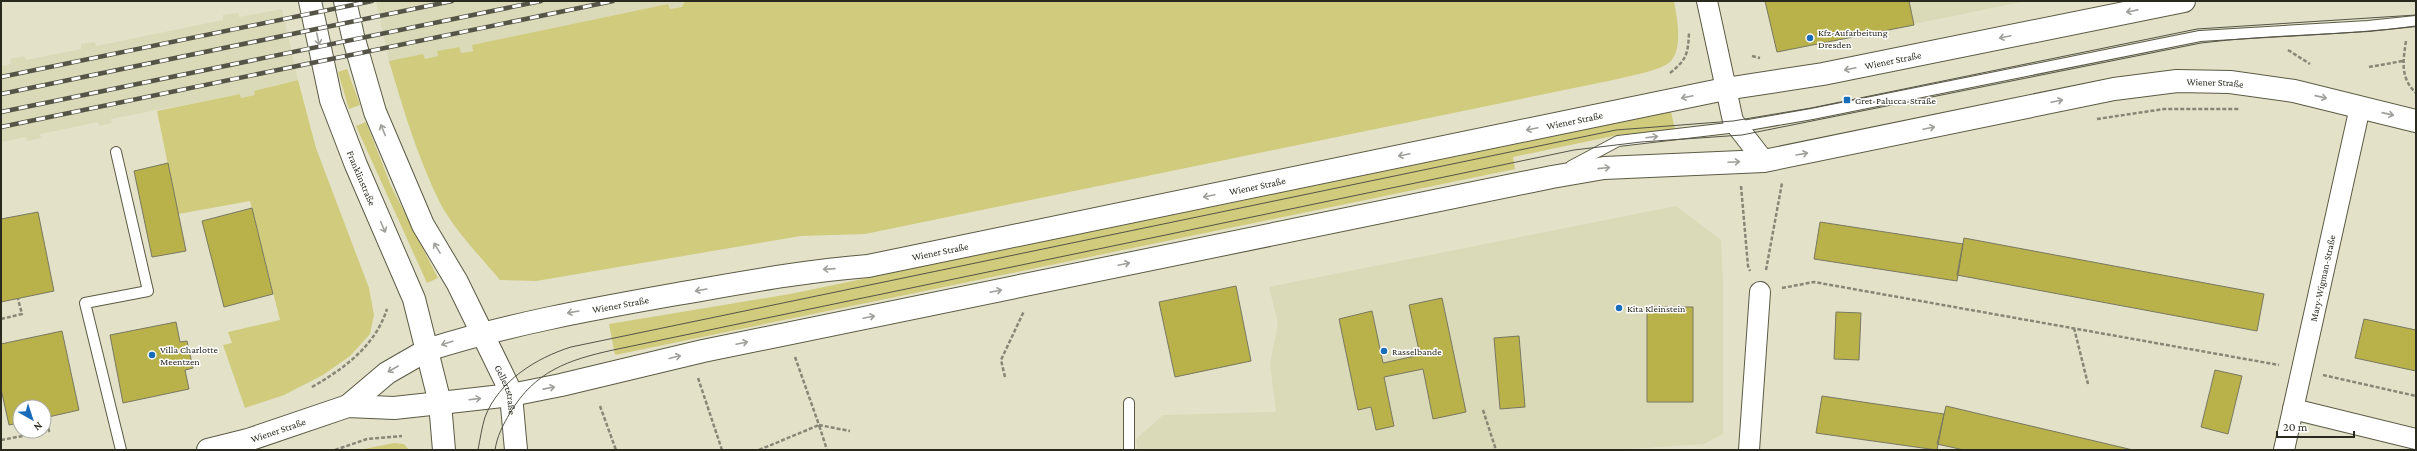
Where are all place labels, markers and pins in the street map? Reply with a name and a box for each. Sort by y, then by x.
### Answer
place label: Kfz-Aufarbeitung Dresden [1818,27,1888,50]
marker: Kfz-Aufarbeitung Dresden [1805,33,1815,43]
marker: Gret-Palucca-Straße [1842,95,1852,105]
place label: Gret-Palucca-Straße [1855,95,1936,106]
marker: Kita Kleinstein [1614,303,1624,313]
place label: Kita Kleinstein [1627,303,1686,314]
place label: Villa Charlotte Meentzen [160,344,218,367]
marker: Rasselbande [1379,346,1389,356]
place label: Rasselbande [1392,346,1442,357]
marker: Villa Charlotte Meentzen [147,350,157,360]

